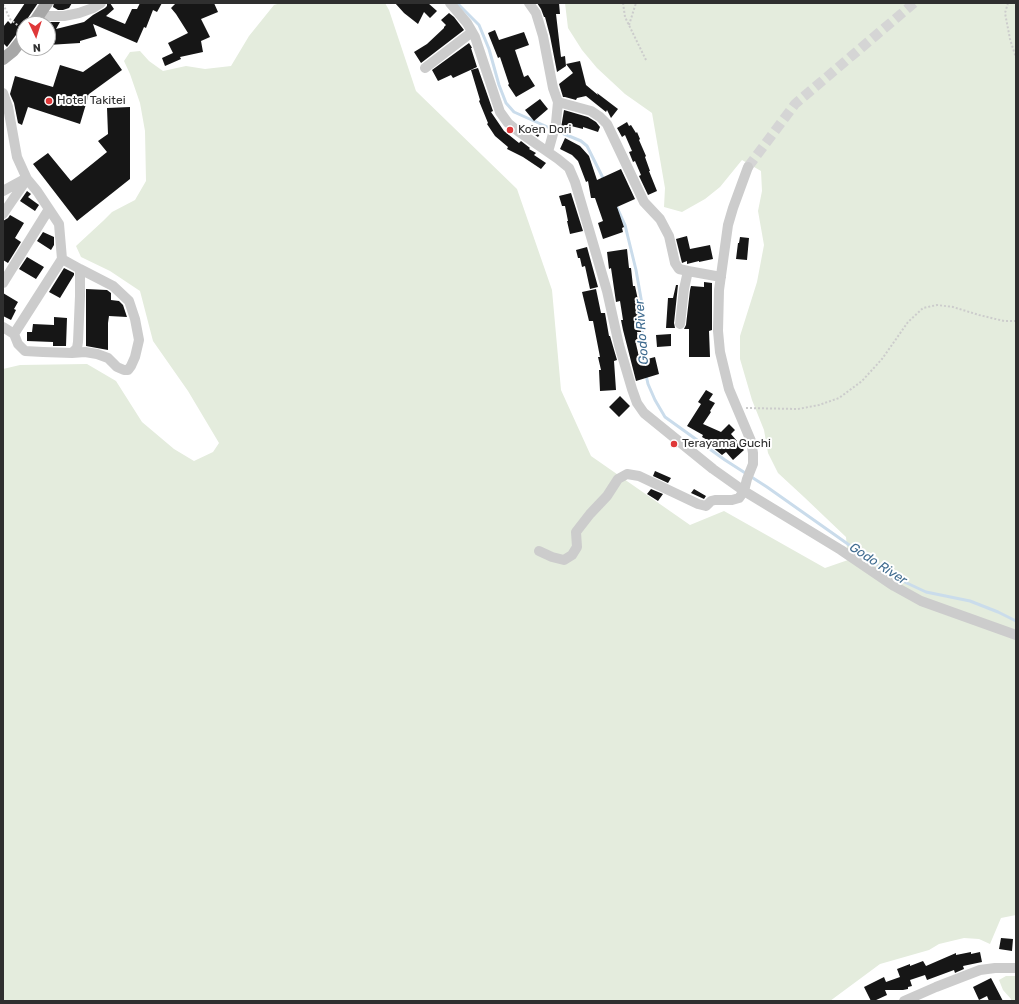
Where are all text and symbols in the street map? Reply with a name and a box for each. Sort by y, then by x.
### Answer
north arrow [16,16,56,56]
text: N [32,41,41,54]
place label: Hotel Takitei [57,94,126,108]
marker: Hotel Takitei [44,96,54,106]
place label: Koen Dori [518,123,571,137]
marker: Koen Dori [505,125,515,135]
water label: Godo River [632,299,652,365]
place label: Terayama Guchi [682,437,771,451]
marker: Terayama Guchi [669,439,679,449]
water label: Godo River [846,540,910,588]

